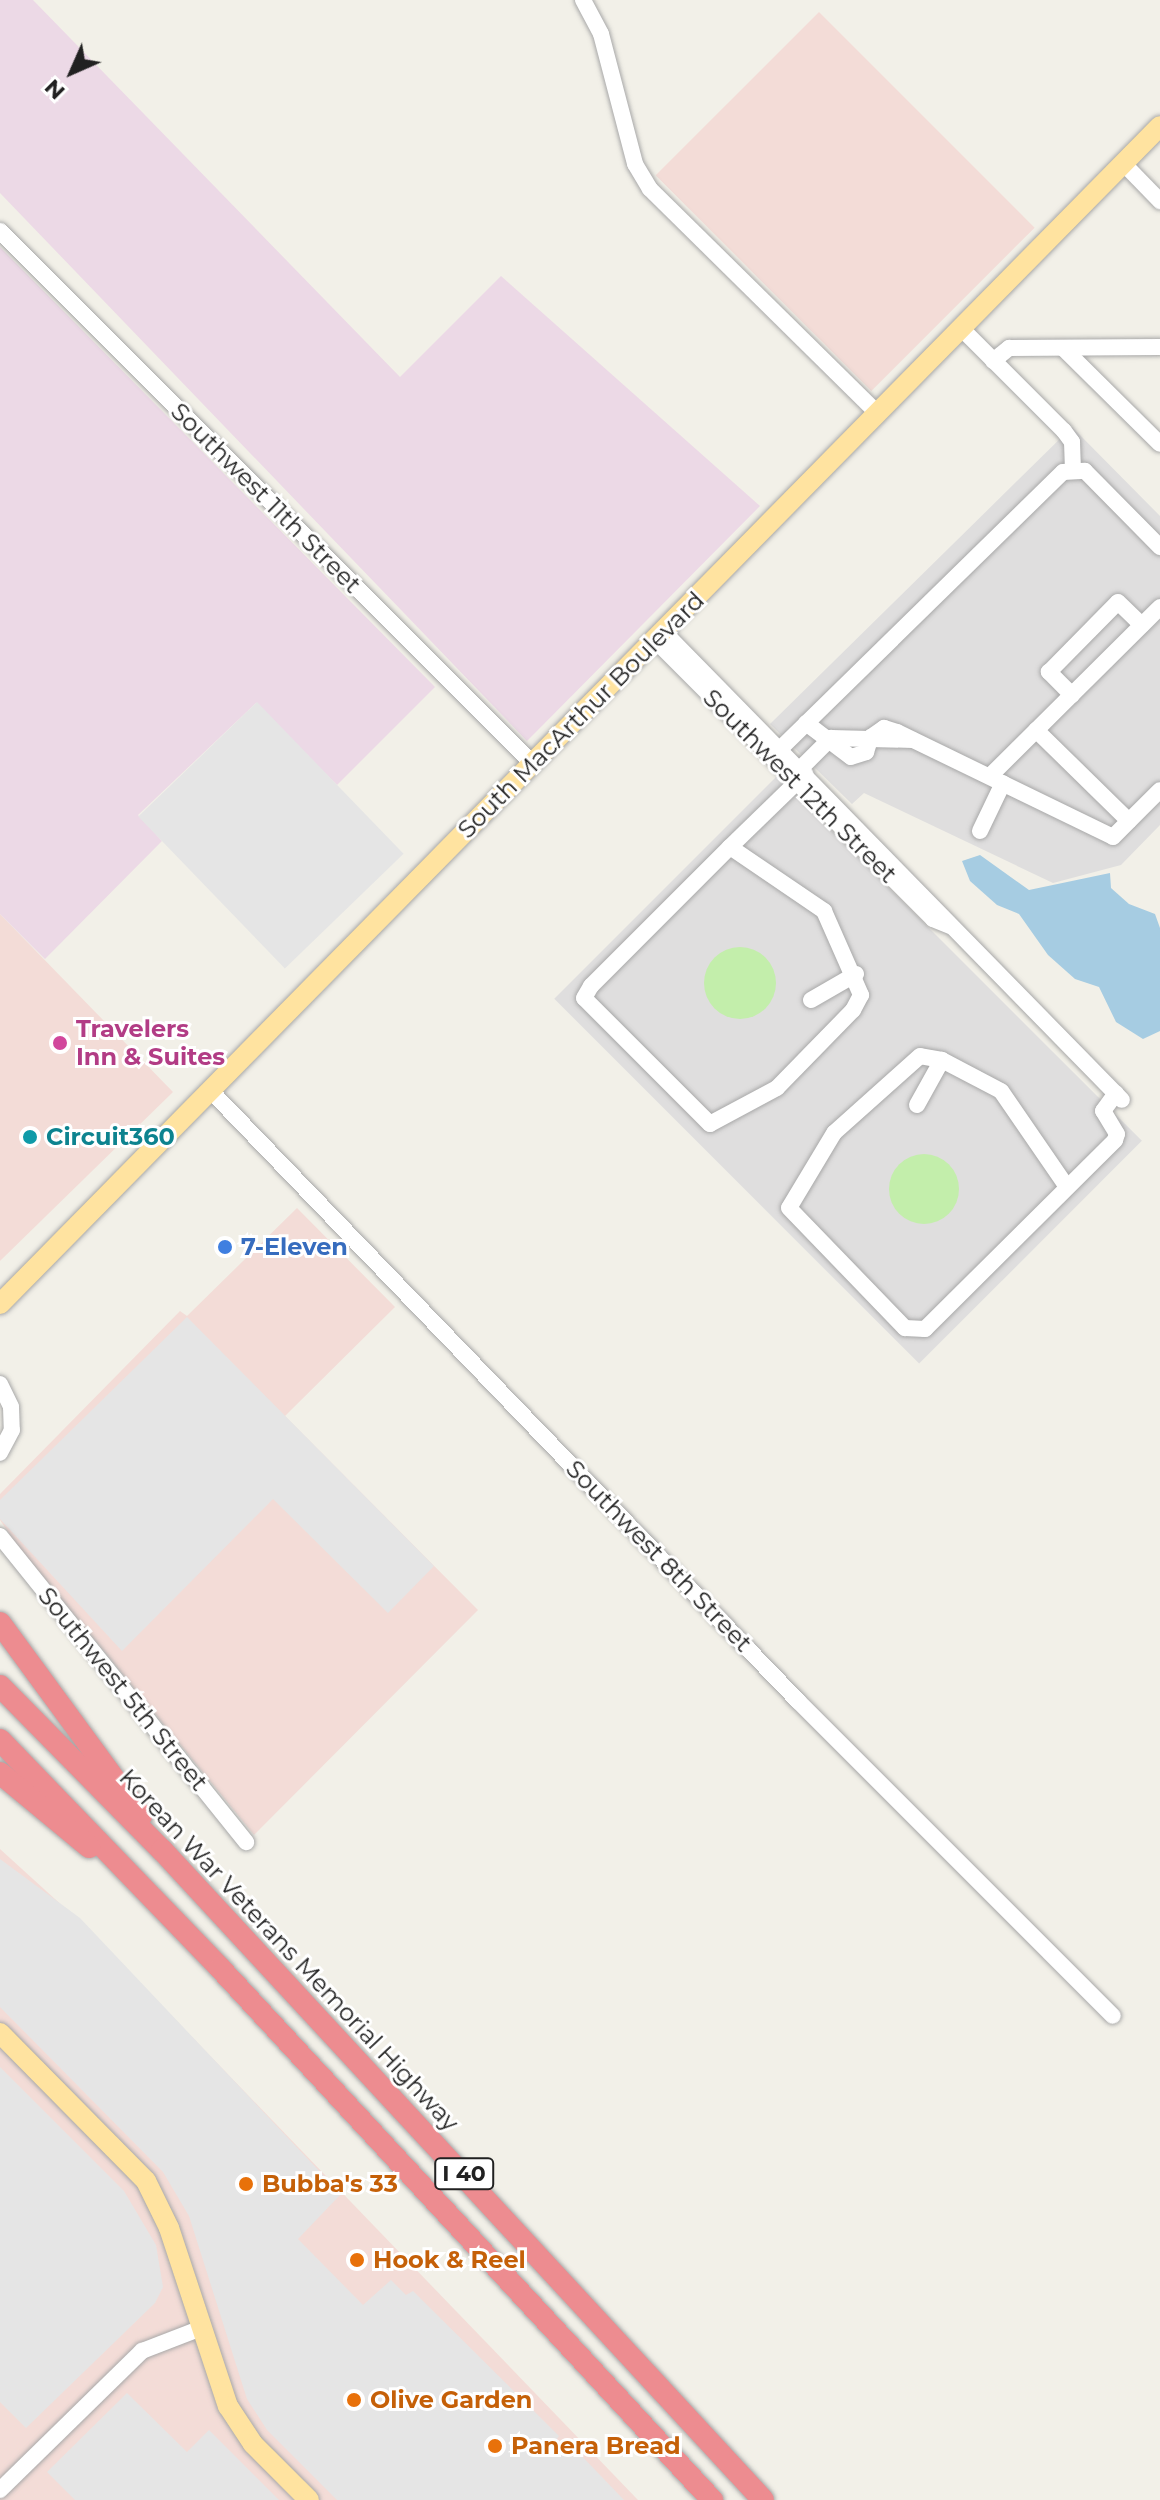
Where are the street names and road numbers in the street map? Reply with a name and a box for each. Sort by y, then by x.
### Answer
street label: Southwest 11th Street [165,397,367,599]
street label: South MacArthur Boulevard [452,586,710,844]
street label: Southwest 12th Street [697,683,903,889]
street label: Southwest 8th Street [560,1454,758,1658]
street label: Southwest 5th Street [32,1582,214,1796]
street label: Korean War Veterans Memorial Highway [113,1763,465,2137]
road number: I 40 [434,2156,494,2192]

